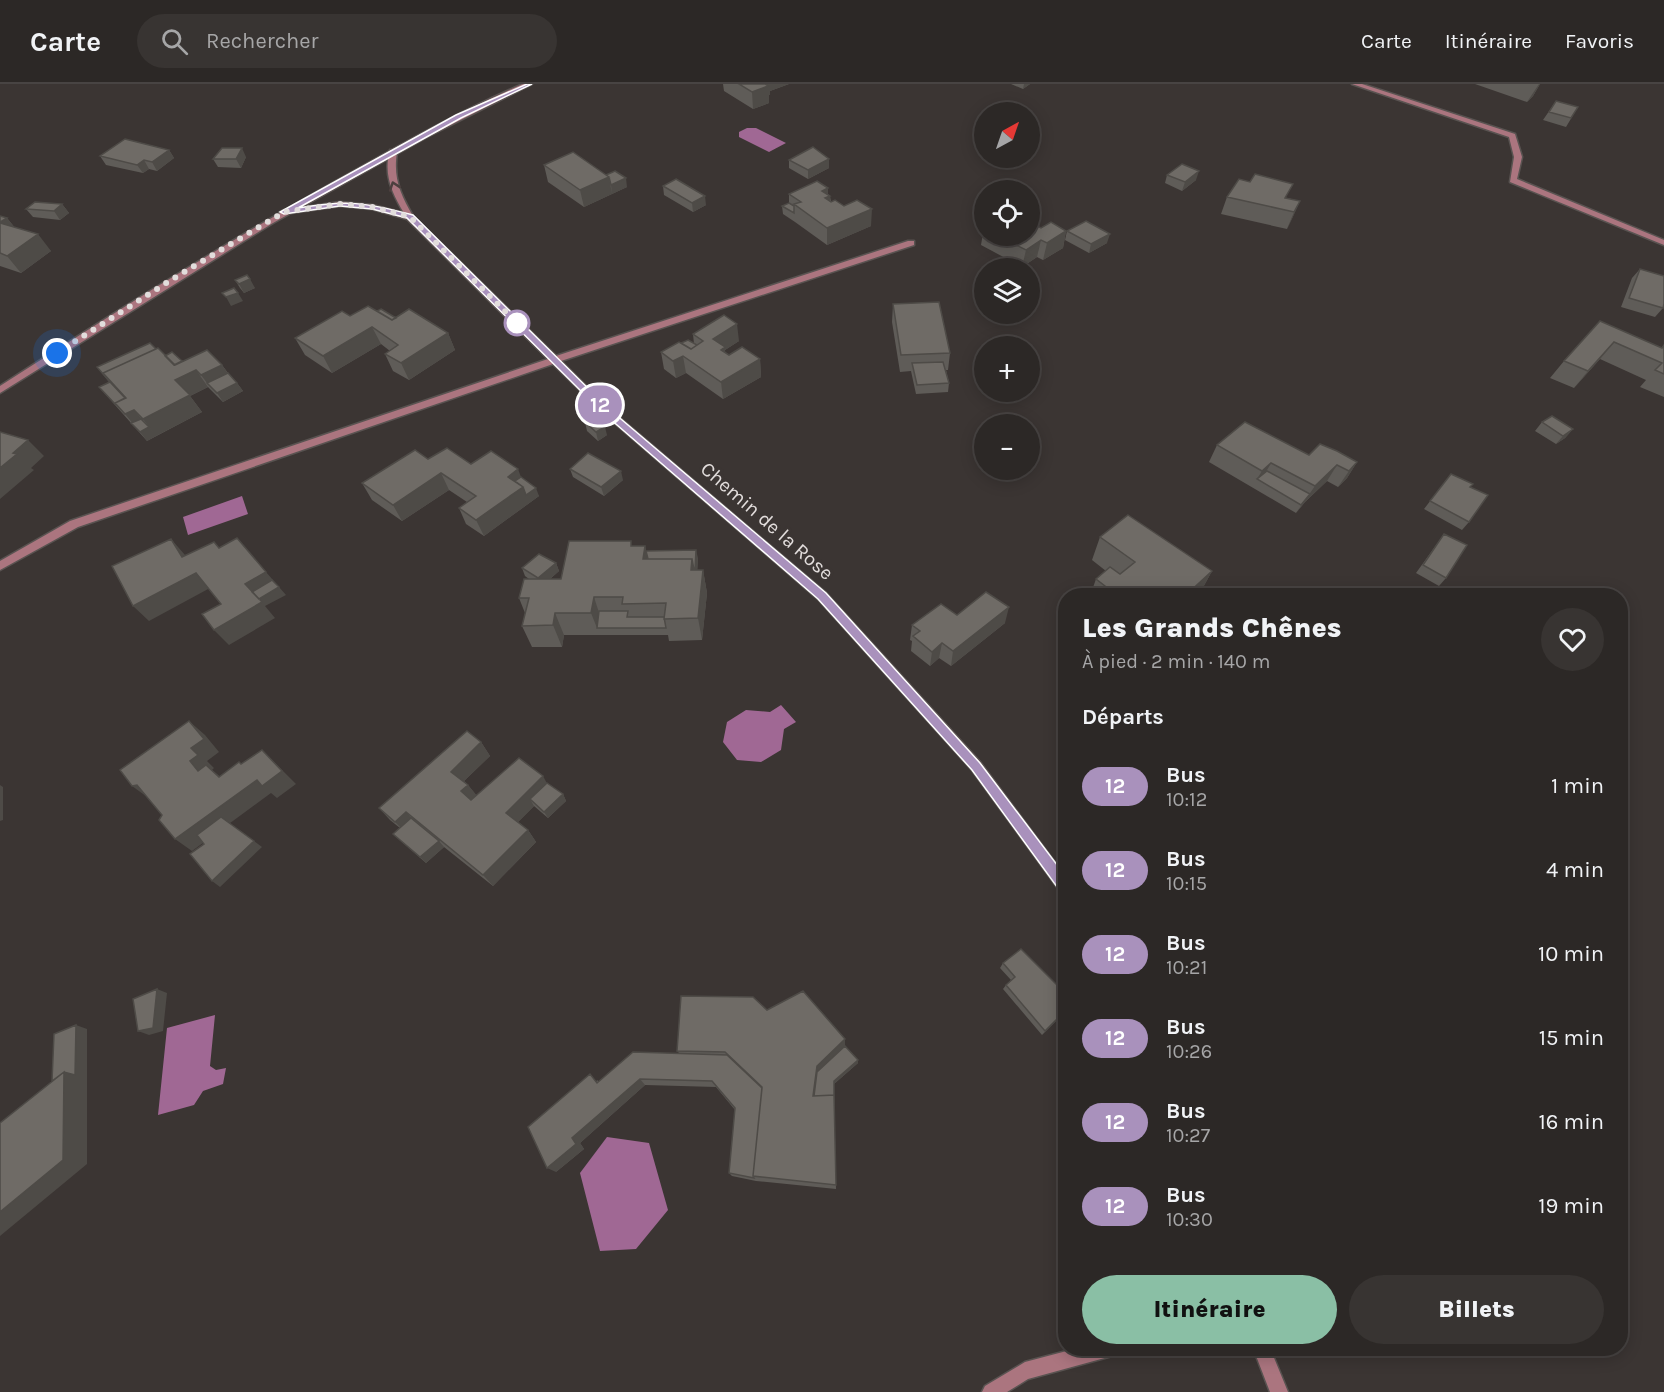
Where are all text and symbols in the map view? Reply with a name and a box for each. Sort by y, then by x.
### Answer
search box [137,14,557,68]
text: Carte [30,25,101,58]
icon: search [158,25,191,58]
text: Rechercher [206,28,319,54]
text: Carte [1361,29,1412,53]
text: Itinéraire [1445,29,1532,53]
text: Favoris [1565,29,1634,53]
north arrow [974,102,1040,168]
map controls [974,102,1040,480]
button: locate [974,180,1040,246]
one-way arrow [388,181,401,192]
button: layers [974,258,1040,324]
unlabelled marker [504,310,530,336]
button: + [974,336,1040,402]
your location [42,338,72,368]
line badge: 12 [573,386,627,424]
text: 12 [590,393,610,417]
button: − [974,414,1040,480]
street label: Chemin de la Rose [696,457,838,585]
button: heart [1541,608,1604,671]
text: Les Grands Chênes [1082,611,1342,644]
text: À pied · 2 min · 140 m [1082,650,1270,673]
text: Départs [1082,704,1164,730]
text: Bus [1166,762,1206,788]
text: 1 min [1551,773,1604,799]
text: 12 [1105,774,1125,798]
text: 10:12 [1166,788,1207,811]
text: Bus [1166,846,1206,872]
text: 4 min [1546,857,1604,883]
text: 12 [1105,858,1125,882]
text: 10:15 [1166,872,1207,895]
text: Bus [1166,930,1206,956]
text: 10 min [1538,941,1604,967]
text: 12 [1105,942,1125,966]
text: 10:21 [1166,956,1207,979]
text: Bus [1166,1014,1206,1040]
text: 15 min [1539,1025,1604,1051]
text: 12 [1105,1026,1125,1050]
text: 10:26 [1166,1040,1212,1063]
text: Bus [1166,1098,1206,1124]
text: 16 min [1538,1109,1604,1135]
text: 12 [1105,1110,1125,1134]
text: 10:27 [1166,1124,1210,1147]
text: Bus [1166,1182,1206,1208]
text: 19 min [1538,1193,1604,1219]
text: 12 [1105,1194,1125,1218]
text: 10:30 [1166,1208,1213,1231]
button: Itinéraire [1082,1275,1337,1344]
button: Billets [1349,1275,1604,1344]

